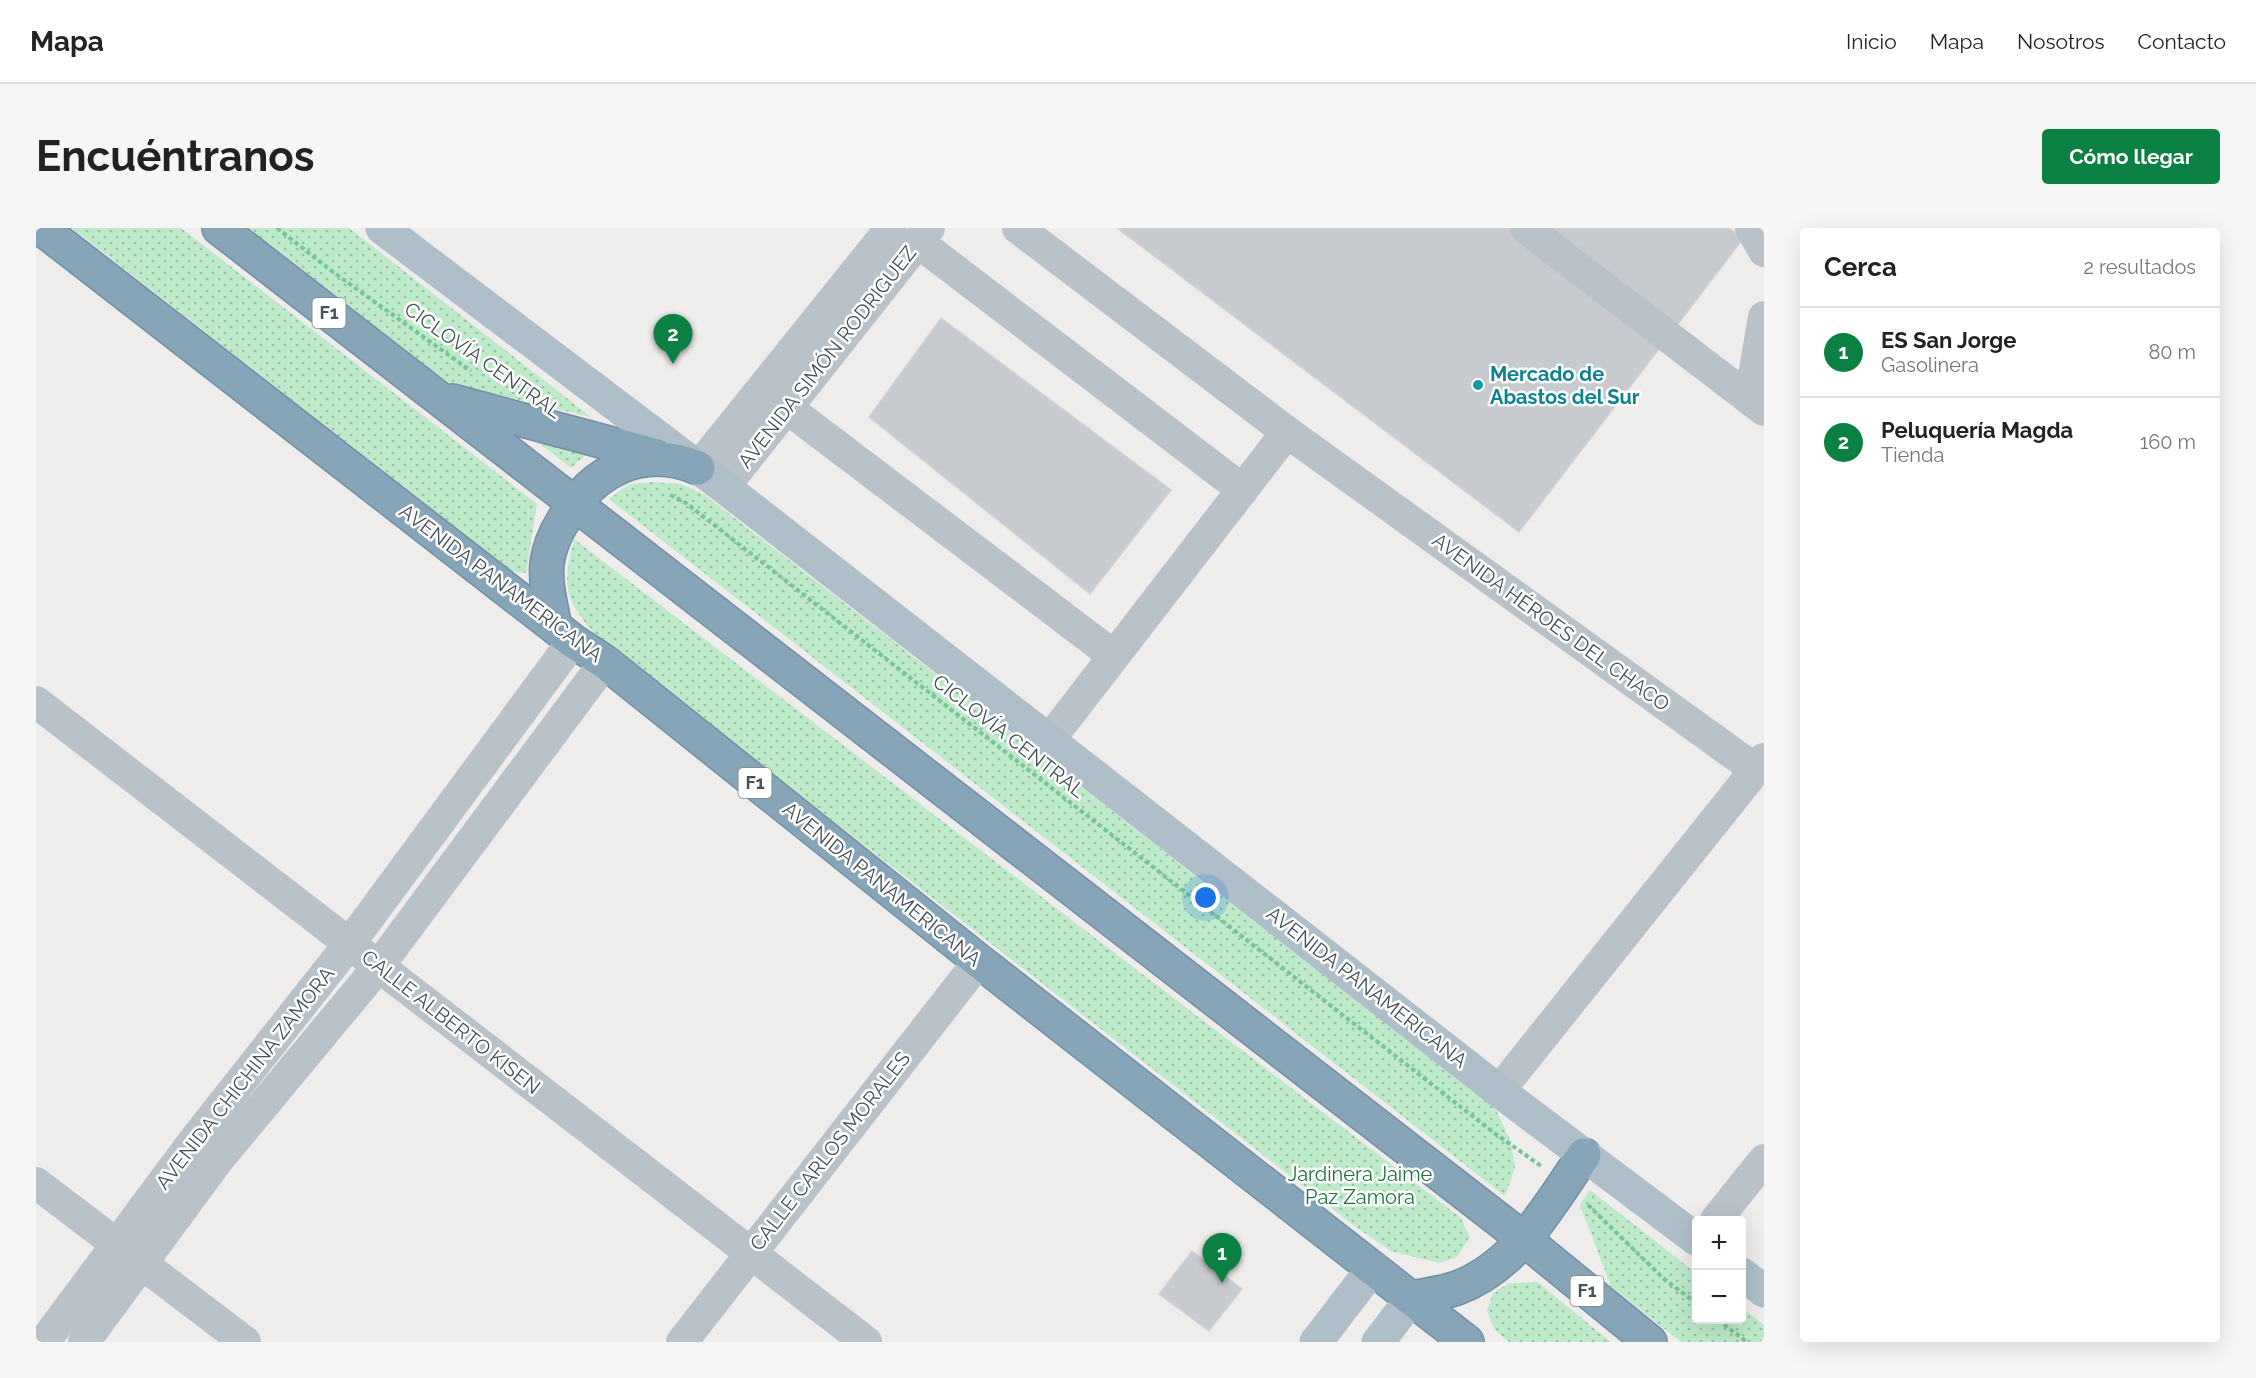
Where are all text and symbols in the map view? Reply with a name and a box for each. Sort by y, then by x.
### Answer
text: Mapa [30,25,104,58]
text: Inicio [1846,29,1897,54]
text: Mapa [1930,29,1984,54]
text: Nosotros [2017,29,2105,54]
text: Contacto [2138,29,2226,54]
button: Cómo llegar [2042,129,2220,184]
text: Encuéntranos [36,132,315,181]
street label: AVENIDA SIMÓN RODRIGUEZ [733,241,921,473]
text: Cerca [1824,252,1897,282]
text: 2 resultados [2083,255,2196,279]
street label: CICLOVÍA CENTRAL [400,297,566,423]
road number: F1 [312,298,346,328]
pin: 2 [654,314,692,364]
text: ES San Jorge [1881,327,2017,353]
text: 1 [1839,340,1848,364]
text: 80 m [2148,340,2196,364]
text: Gasolinera [1881,353,1979,377]
place label: Mercado de Abastos del Sur [1490,362,1640,409]
marker: Mercado de Abastos del Sur [1471,378,1485,392]
text: Peluquería Magda [1881,417,2073,443]
text: 2 [1838,430,1849,454]
text: 160 m [2140,430,2196,454]
text: Tienda [1881,443,1944,467]
street label: AVENIDA PANAMERICANA [395,499,608,667]
street label: AVENIDA HÉROES DEL CHACO [1428,528,1674,716]
street label: CICLOVÍA CENTRAL [928,669,1090,803]
road number: F1 [738,768,772,798]
street label: AVENIDA PANAMERICANA [778,797,986,972]
your location [1191,883,1220,912]
street label: AVENIDA PANAMERICANA [1262,901,1472,1073]
street label: CALLE ALBERTO KISEN [357,945,545,1099]
street label: AVENIDA CHICHINA ZAMORA [151,962,340,1194]
street label: CALLE CARLOS MORALES [745,1047,915,1255]
park label: Jardinera Jaime Paz Zamora [1288,1162,1433,1209]
map controls [1692,1216,1746,1324]
button: + [1692,1216,1746,1270]
pin: 1 [1202,1234,1242,1283]
button: − [1692,1270,1746,1324]
road number: F1 [1570,1276,1604,1306]

